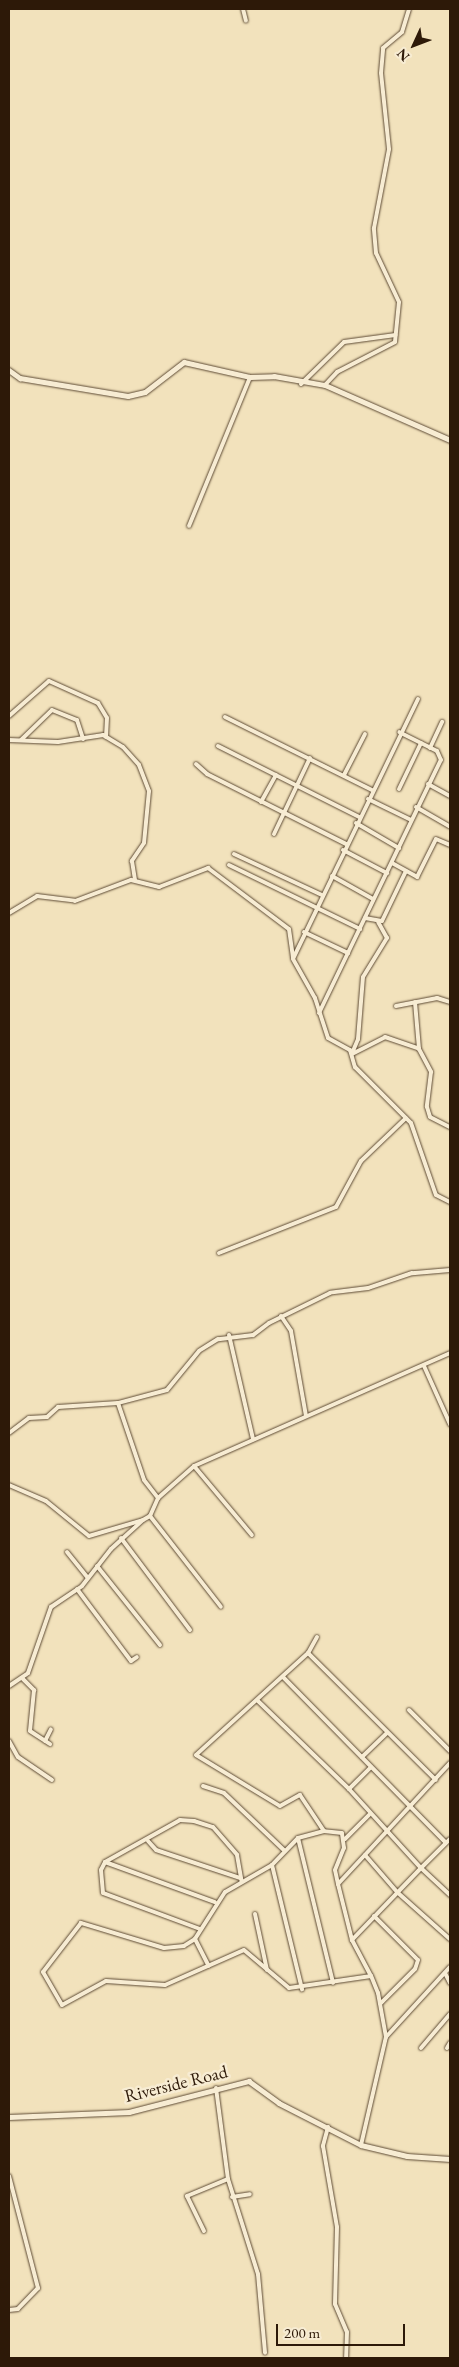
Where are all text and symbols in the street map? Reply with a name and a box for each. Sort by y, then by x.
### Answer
north arrow [389,20,439,70]
text: N [393,45,413,66]
street label: Riverside Road [122,2061,230,2107]
scale bar [279,2314,408,2346]
text: 200 m [284,2323,320,2342]

